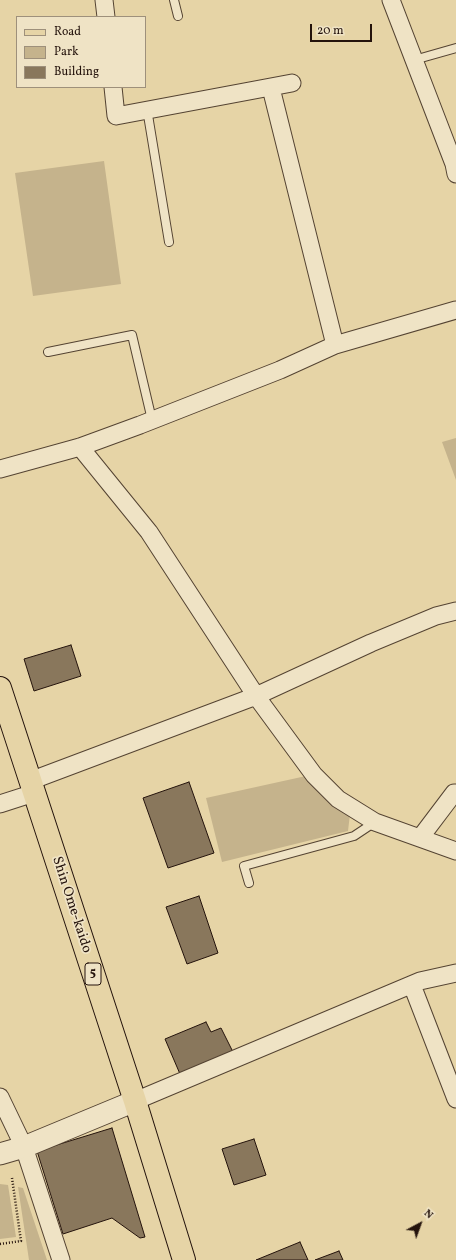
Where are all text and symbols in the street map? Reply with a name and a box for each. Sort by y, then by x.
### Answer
legend [16,16,146,88]
scale bar [312,16,374,42]
text: 20 m [317,23,344,39]
text: Road [54,24,81,40]
text: Park [54,44,79,60]
text: Building [54,64,99,80]
street label: Shin Ome-kaido [48,855,94,955]
road number: 5 [85,963,101,985]
north arrow [400,1204,440,1244]
text: N [420,1206,436,1223]

